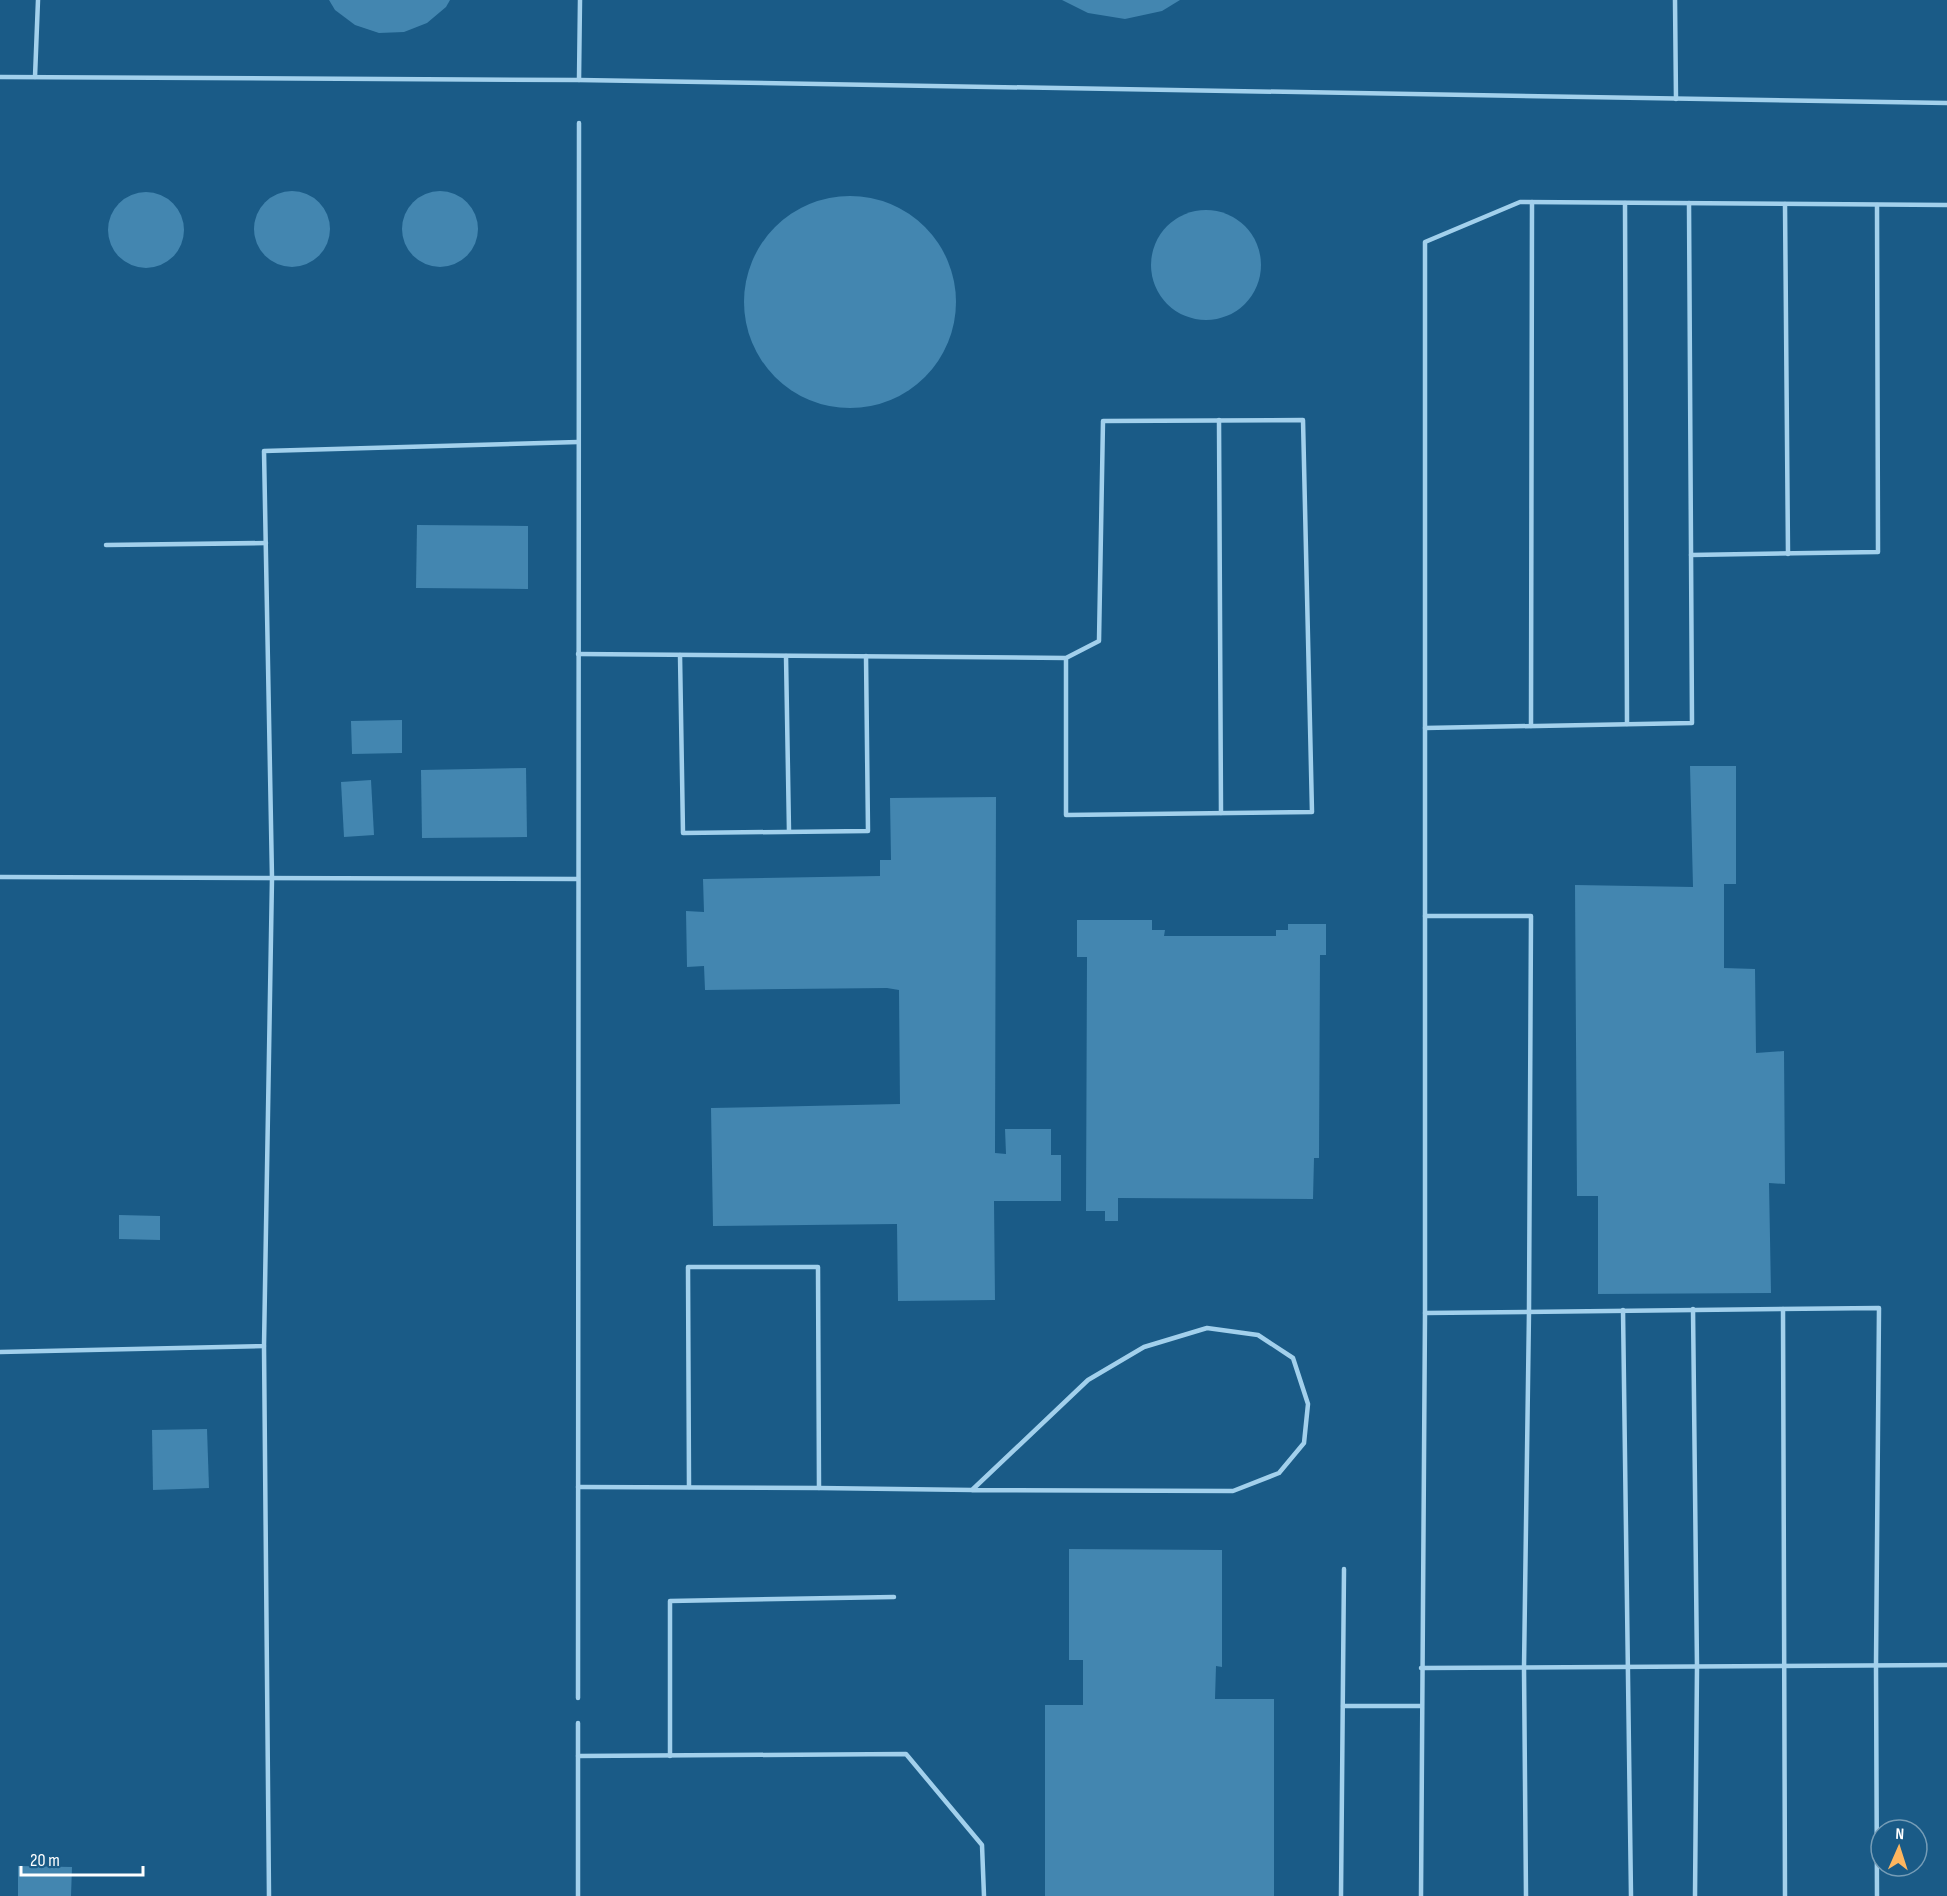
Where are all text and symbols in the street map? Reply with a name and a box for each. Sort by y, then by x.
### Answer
north arrow [1869,1818,1929,1878]
text: N [1895,1825,1904,1844]
scale bar [21,1839,142,1877]
text: 20 m [30,1850,60,1871]

